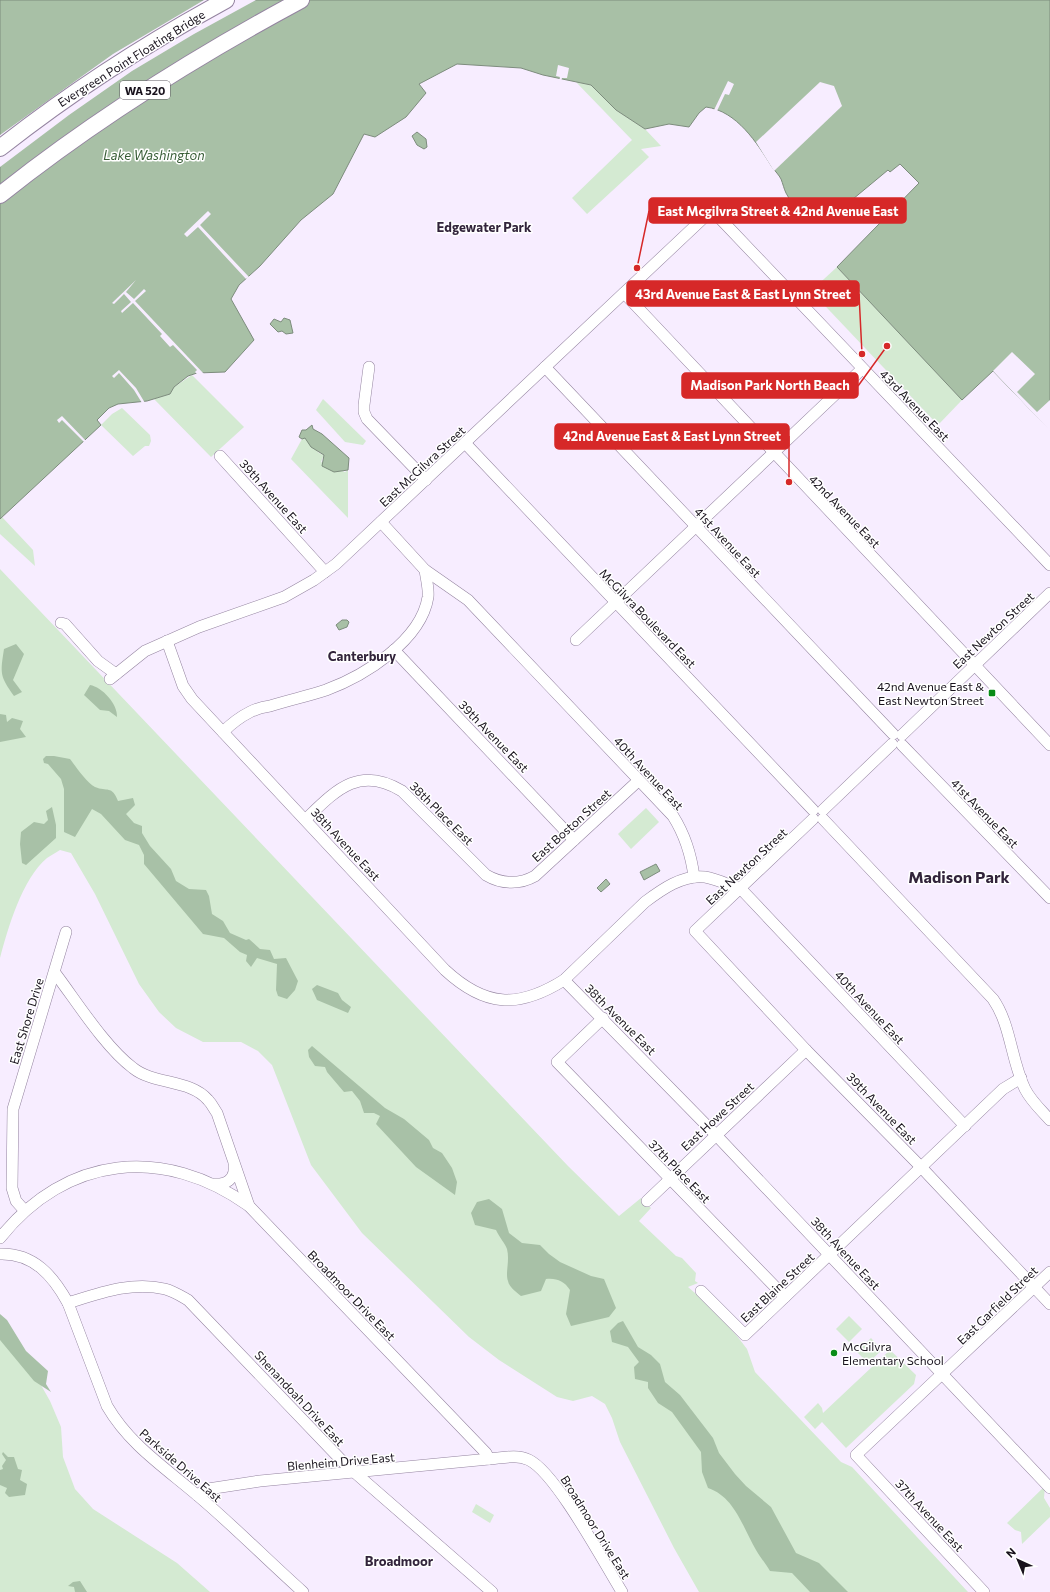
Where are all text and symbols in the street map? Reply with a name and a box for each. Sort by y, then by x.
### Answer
street label: Evergreen Point Floating Bridge [55,7,207,109]
road number: WA 520 [120,81,170,99]
water label: Lake Washington [103,147,205,163]
callout: East Mcgilvra Street & 42nd Avenue East [649,198,906,223]
text: East Mcgilvra Street & 42nd Avenue East [657,203,899,219]
district label: Edgewater Park [437,219,532,235]
callout: 43rd Avenue East & East Lynn Street [627,281,859,306]
text: 43rd Avenue East & East Lynn Street [635,286,852,302]
street label: 43rd Avenue East [877,366,953,444]
callout: Madison Park North Beach [682,373,858,398]
text: Madison Park North Beach [690,377,850,393]
street label: East McGilvra Street [376,423,468,509]
callout: 42nd Avenue East & East Lynn Street [555,424,789,449]
text: 42nd Avenue East & East Lynn Street [563,428,782,444]
street label: 39th Avenue East [237,456,311,536]
street label: 42nd Avenue East [807,472,883,550]
street label: 41st Avenue East [692,504,764,580]
street label: McGilvra Boulevard East [597,565,699,671]
street label: East Newton Street [949,589,1037,671]
district label: Canterbury [328,648,396,664]
place label: 42nd Avenue East & East Newton Street [877,679,984,707]
marker: 42nd Avenue East & East Newton Street [987,688,997,698]
street label: 39th Avenue East [456,697,532,775]
street label: 40th Avenue East [611,733,687,813]
street label: 41st Avenue East [948,776,1022,851]
street label: 38th Place East [408,779,476,847]
street label: East Boston Street [529,786,613,864]
street label: 38th Avenue East [309,805,383,883]
street label: East Newton Street [702,825,790,907]
district label: Madison Park [908,867,1011,886]
street label: 40th Avenue East [832,967,908,1047]
street label: East Shore Drive [6,976,46,1066]
street label: 38th Avenue East [583,981,659,1057]
street label: 39th Avenue East [844,1069,920,1147]
street label: East Howe Street [678,1079,756,1153]
street label: 37th Place East [646,1137,714,1206]
street label: 38th Avenue East [809,1214,883,1292]
street label: Broadmoor Drive East [305,1247,399,1343]
street label: East Blaine Street [737,1249,817,1325]
street label: East Garfield Street [954,1263,1040,1347]
place label: McGilvra Elementary School [842,1339,944,1367]
street label: Shenandoah Drive East [252,1348,348,1448]
marker: McGilvra Elementary School [829,1348,839,1358]
street label: Parkside Drive East [137,1426,225,1505]
street label: Blenheim Drive East [287,1449,396,1473]
street label: Broadmoor Drive East [558,1473,634,1582]
street label: 37th Avenue East [893,1476,967,1554]
north arrow [998,1540,1038,1580]
text: N [1003,1545,1018,1560]
district label: Broadmoor [365,1553,434,1569]

